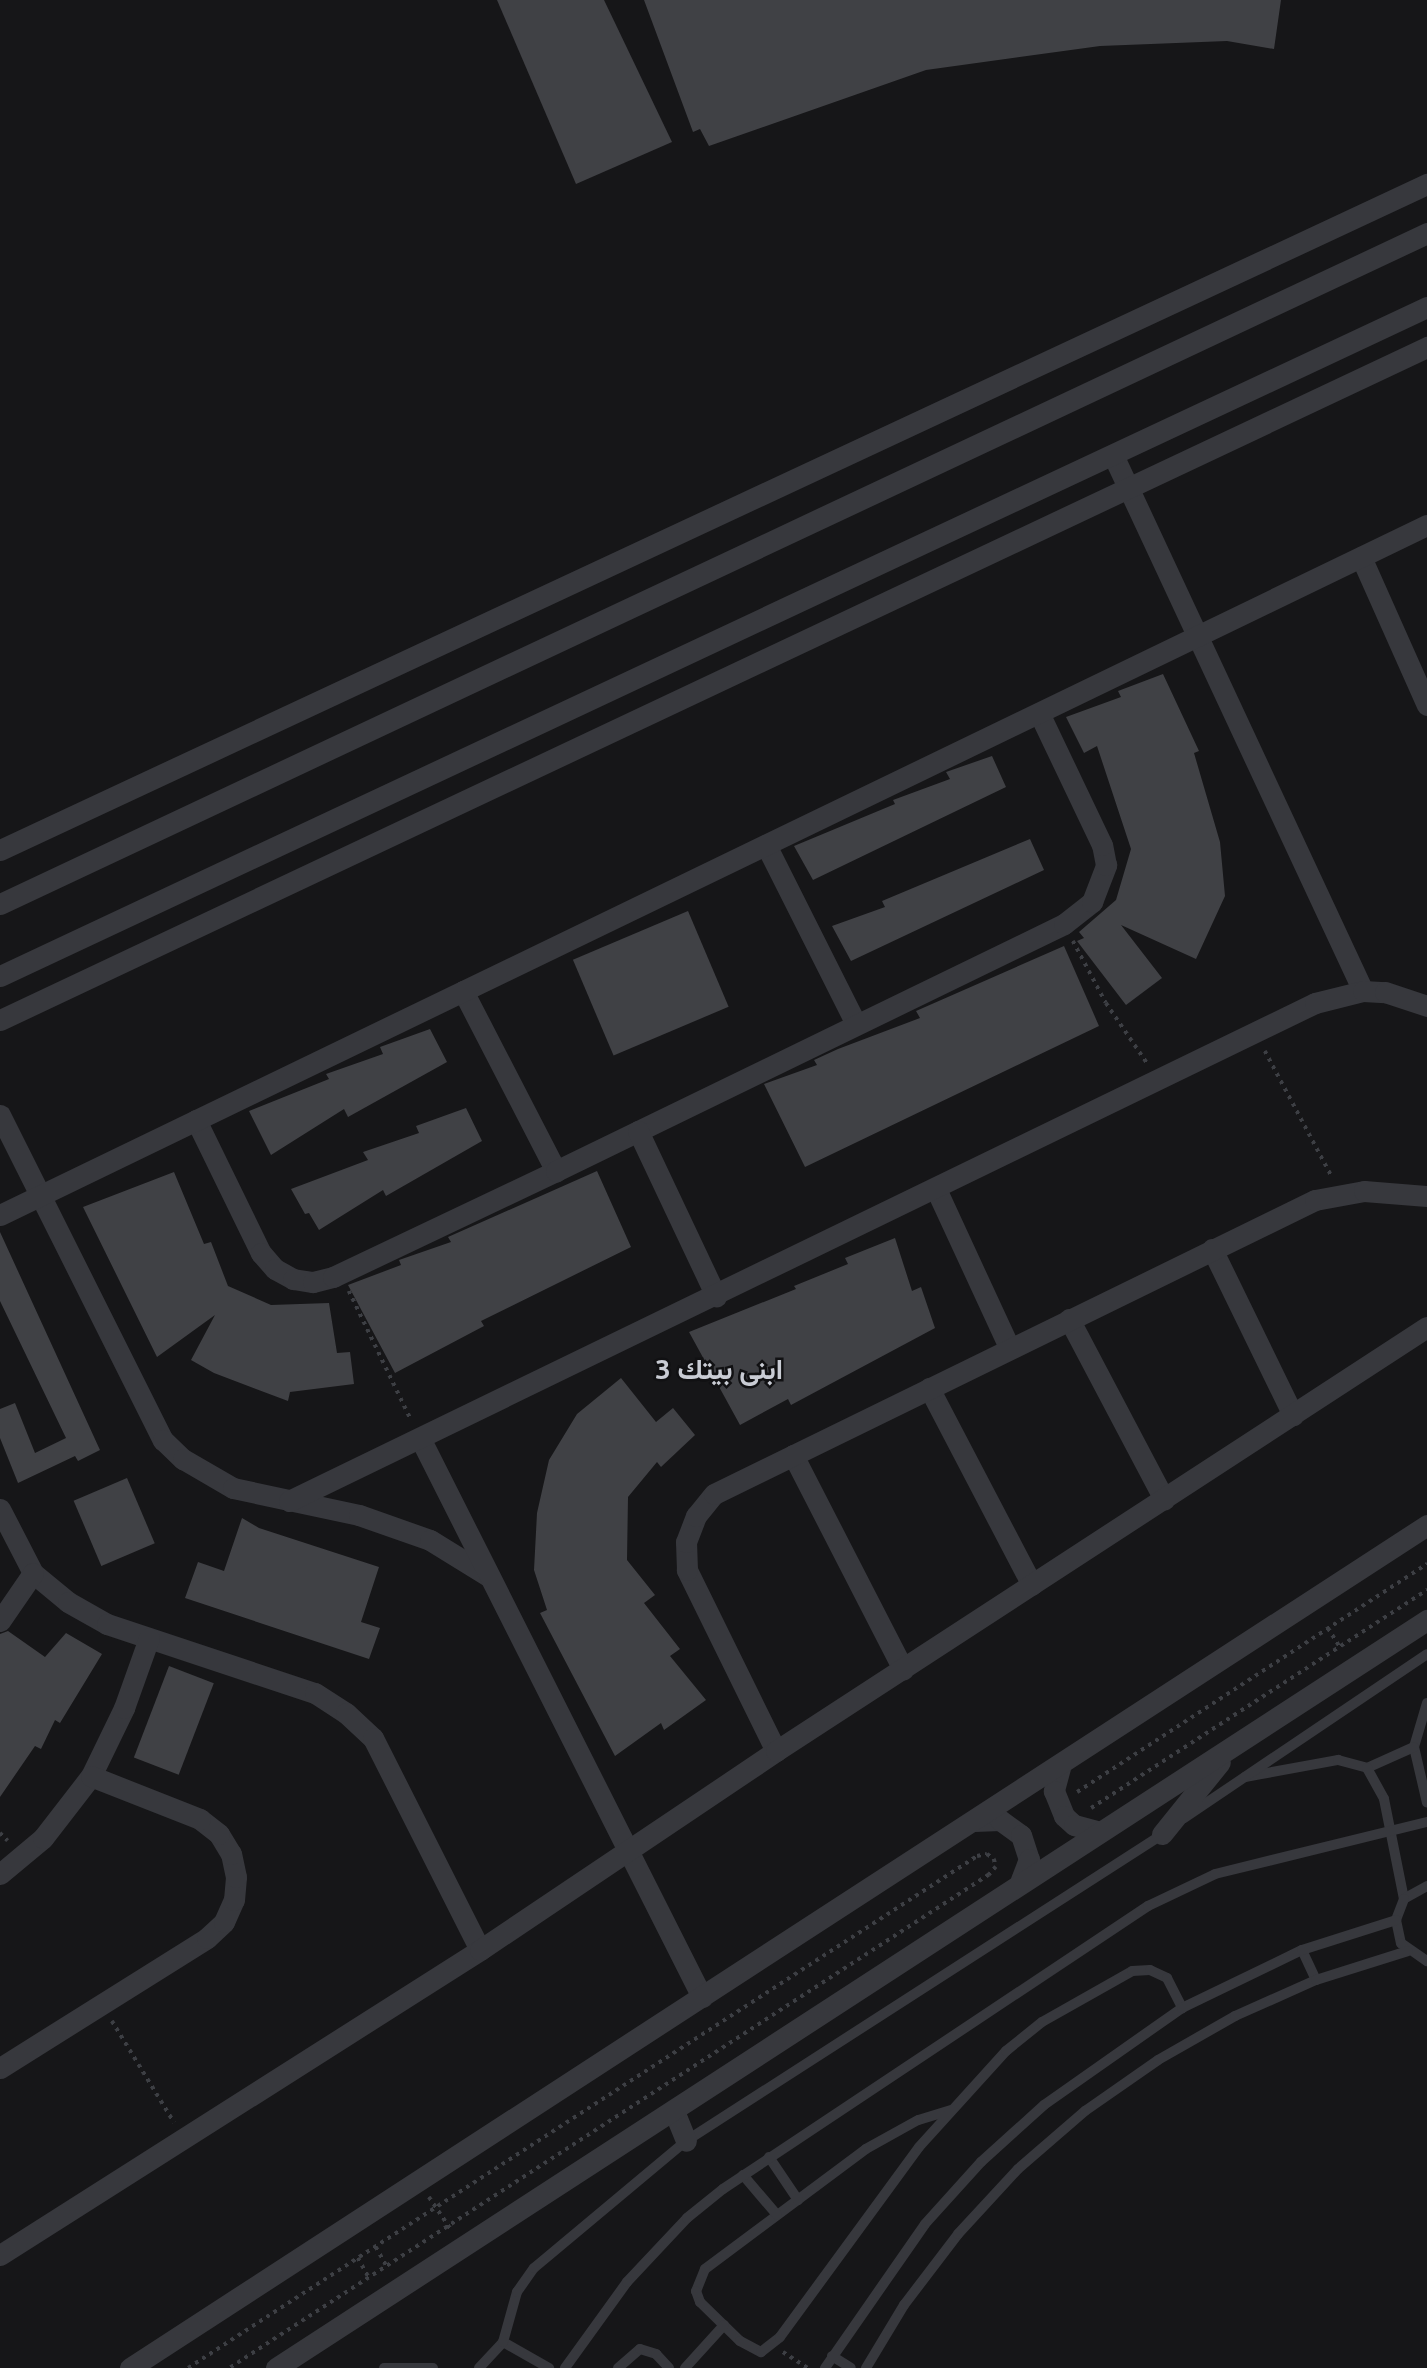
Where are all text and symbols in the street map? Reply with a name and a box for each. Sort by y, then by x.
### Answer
district label: ابنى بيتك 3 [655,1352,783,1386]

